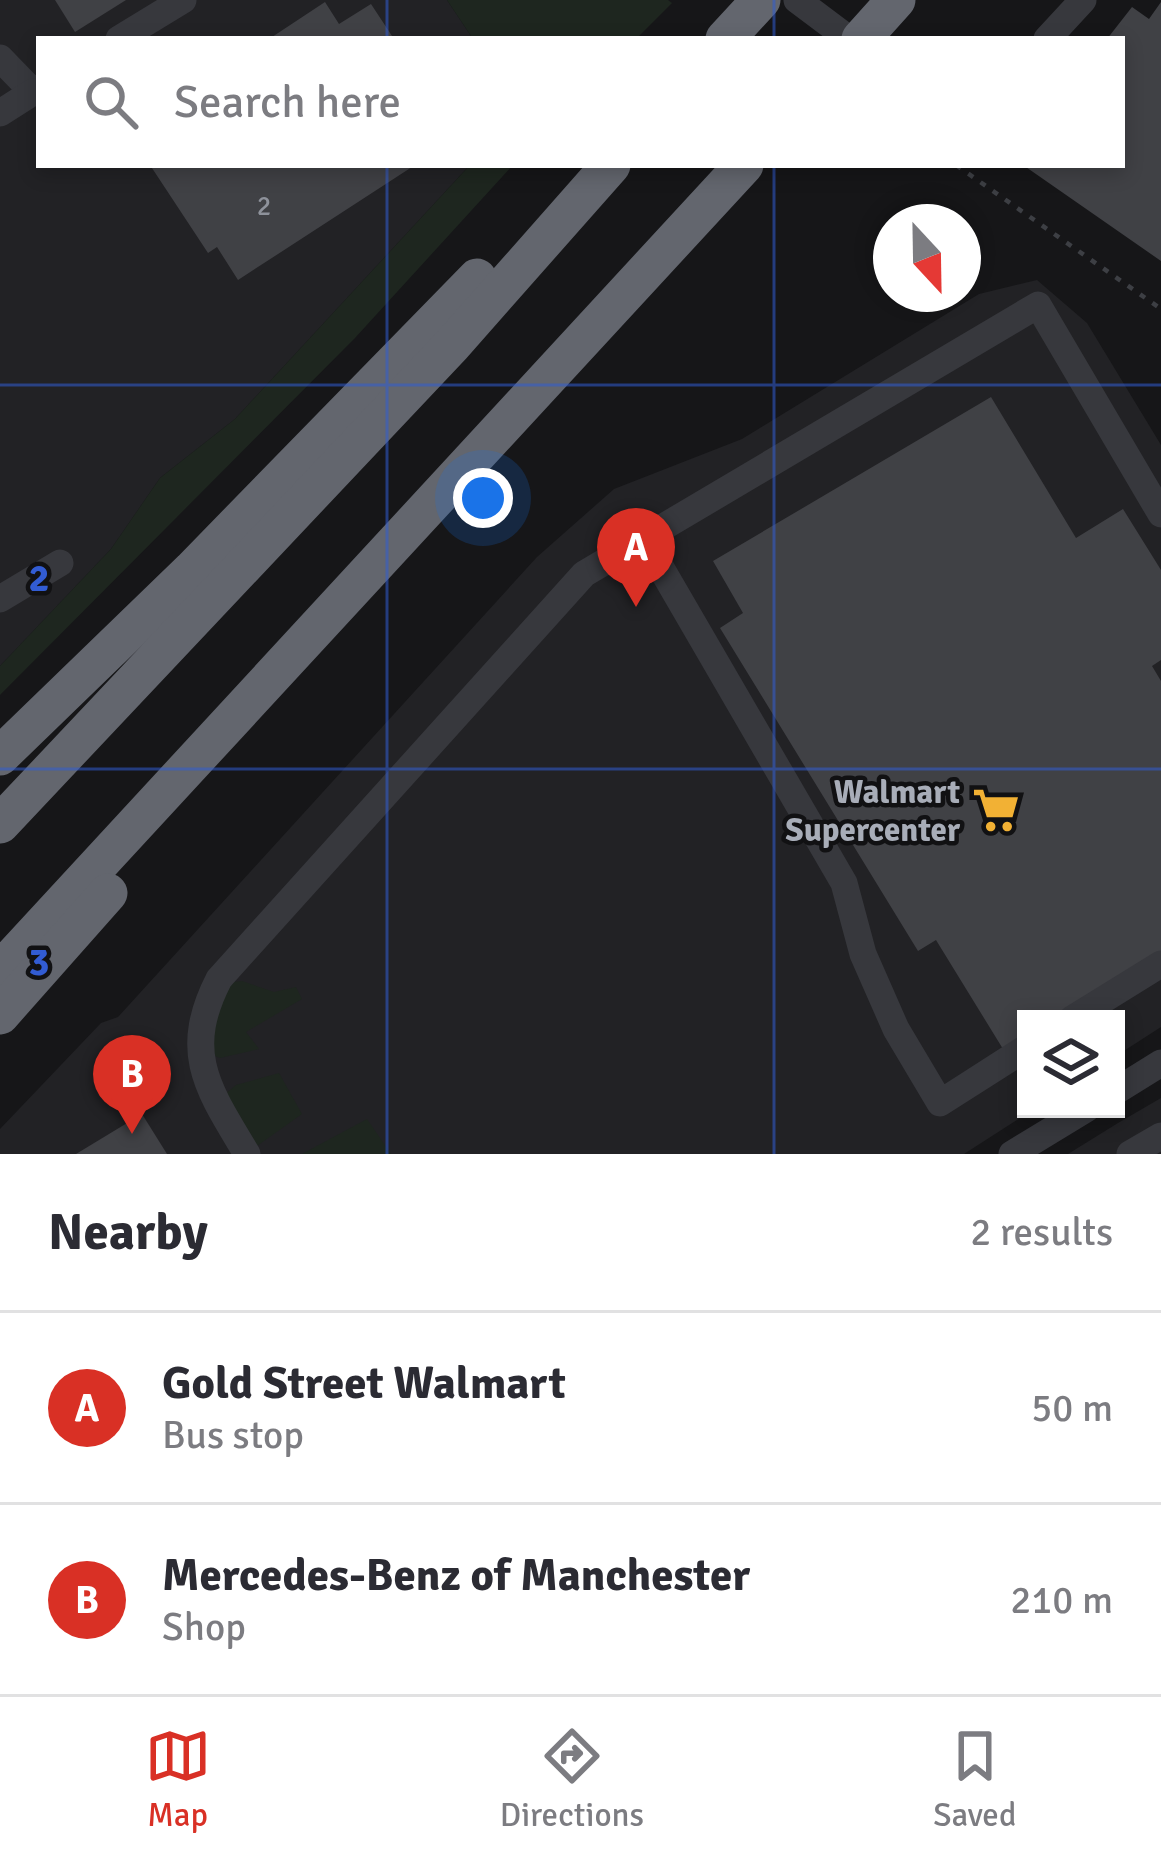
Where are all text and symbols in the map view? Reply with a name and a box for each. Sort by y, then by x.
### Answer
search box [36,36,1125,168]
icon: search [78,69,144,135]
text: Search here [174,75,401,130]
house number: 2 [257,190,271,223]
north arrow [873,204,981,312]
your location [453,468,513,528]
pin: A [597,508,675,607]
text: 2 [28,554,50,602]
place label: Walmart Supercenter [785,772,961,851]
supermarket icon: Walmart Supercenter [971,785,1021,835]
text: 3 [28,938,50,986]
map controls [1017,1010,1125,1118]
button: layers [1017,1010,1125,1118]
pin: B [93,1035,171,1134]
text: Nearby [48,1201,208,1264]
text: 2 results [970,1208,1113,1256]
text: Gold Street Walmart [162,1356,566,1411]
text: A [75,1384,99,1432]
text: 50 m [1031,1384,1113,1432]
text: Bus stop [162,1411,304,1459]
text: Mercedes-Benz of Manchester [162,1548,750,1603]
text: B [75,1576,99,1624]
text: 210 m [1010,1576,1113,1624]
text: Shop [162,1603,246,1651]
tab: Map [145,1723,211,1836]
tab: Directions [500,1723,644,1836]
tab: Saved [933,1723,1016,1836]

